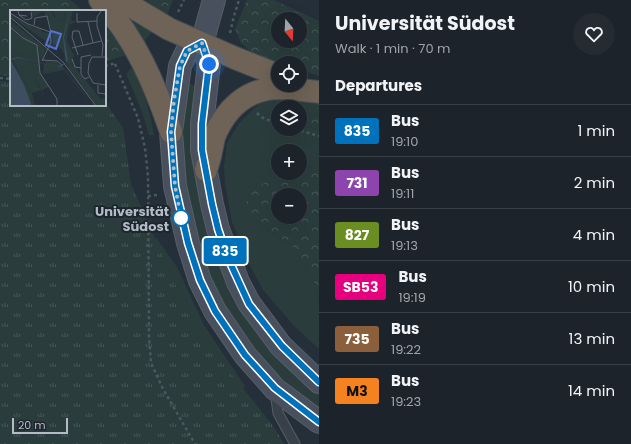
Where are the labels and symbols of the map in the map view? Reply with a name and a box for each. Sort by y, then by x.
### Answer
inset map [10,10,106,106]
north arrow [271,12,307,48]
your location [199,54,219,74]
place label: Universität Südost [95,202,169,236]
marker: Universität Südost [172,209,190,227]
line badge: 835 [202,238,248,264]
scale bar [12,416,68,435]

